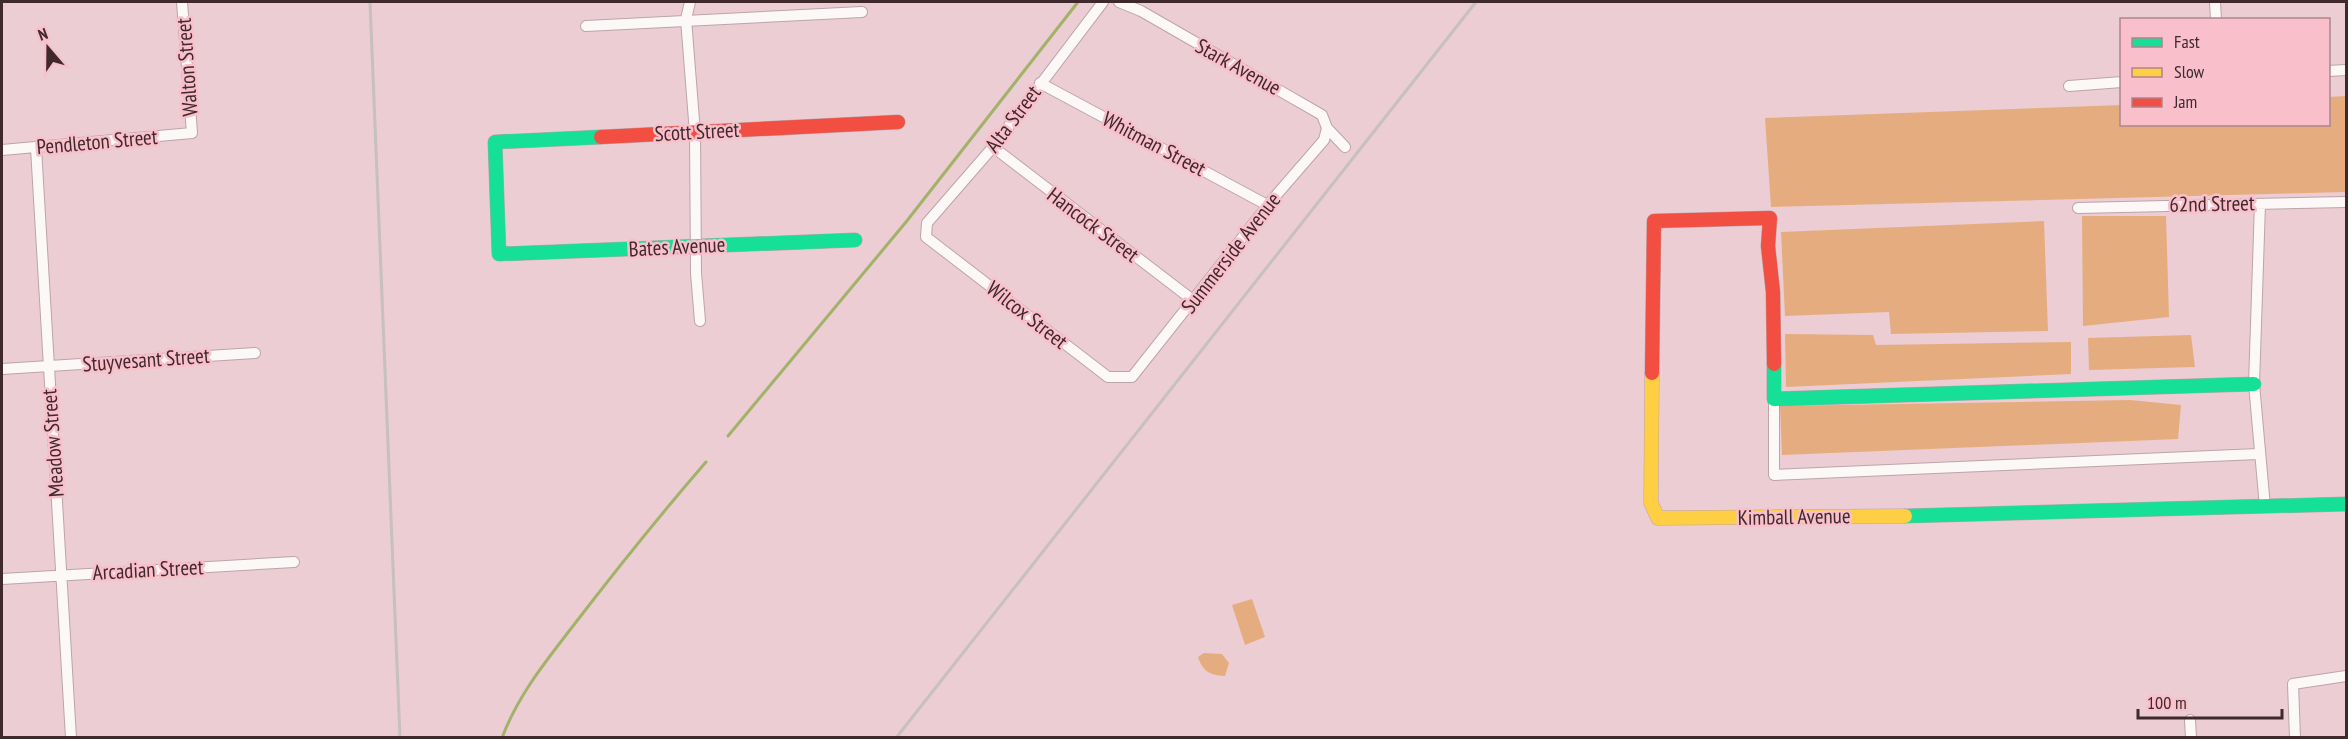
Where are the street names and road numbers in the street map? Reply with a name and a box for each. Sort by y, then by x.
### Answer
street label: Walton Street [170,17,203,117]
street label: Stark Avenue [1191,32,1286,101]
street label: Alta Street [979,80,1047,158]
street label: Whitman Street [1098,105,1211,182]
street label: Scott Street [654,116,740,147]
street label: Pendleton Street [35,123,159,160]
street label: Hancock Street [1042,181,1145,268]
street label: Summerside Avenue [1175,187,1286,319]
street label: 62nd Street [2169,189,2255,218]
street label: Bates Avenue [628,230,726,263]
street label: Wilcox Street [981,275,1073,355]
street label: Stuyvesant Street [82,342,211,377]
street label: Meadow Street [35,388,70,498]
street label: Kimball Avenue [1737,502,1851,531]
street label: Arcadian Street [92,553,204,586]

